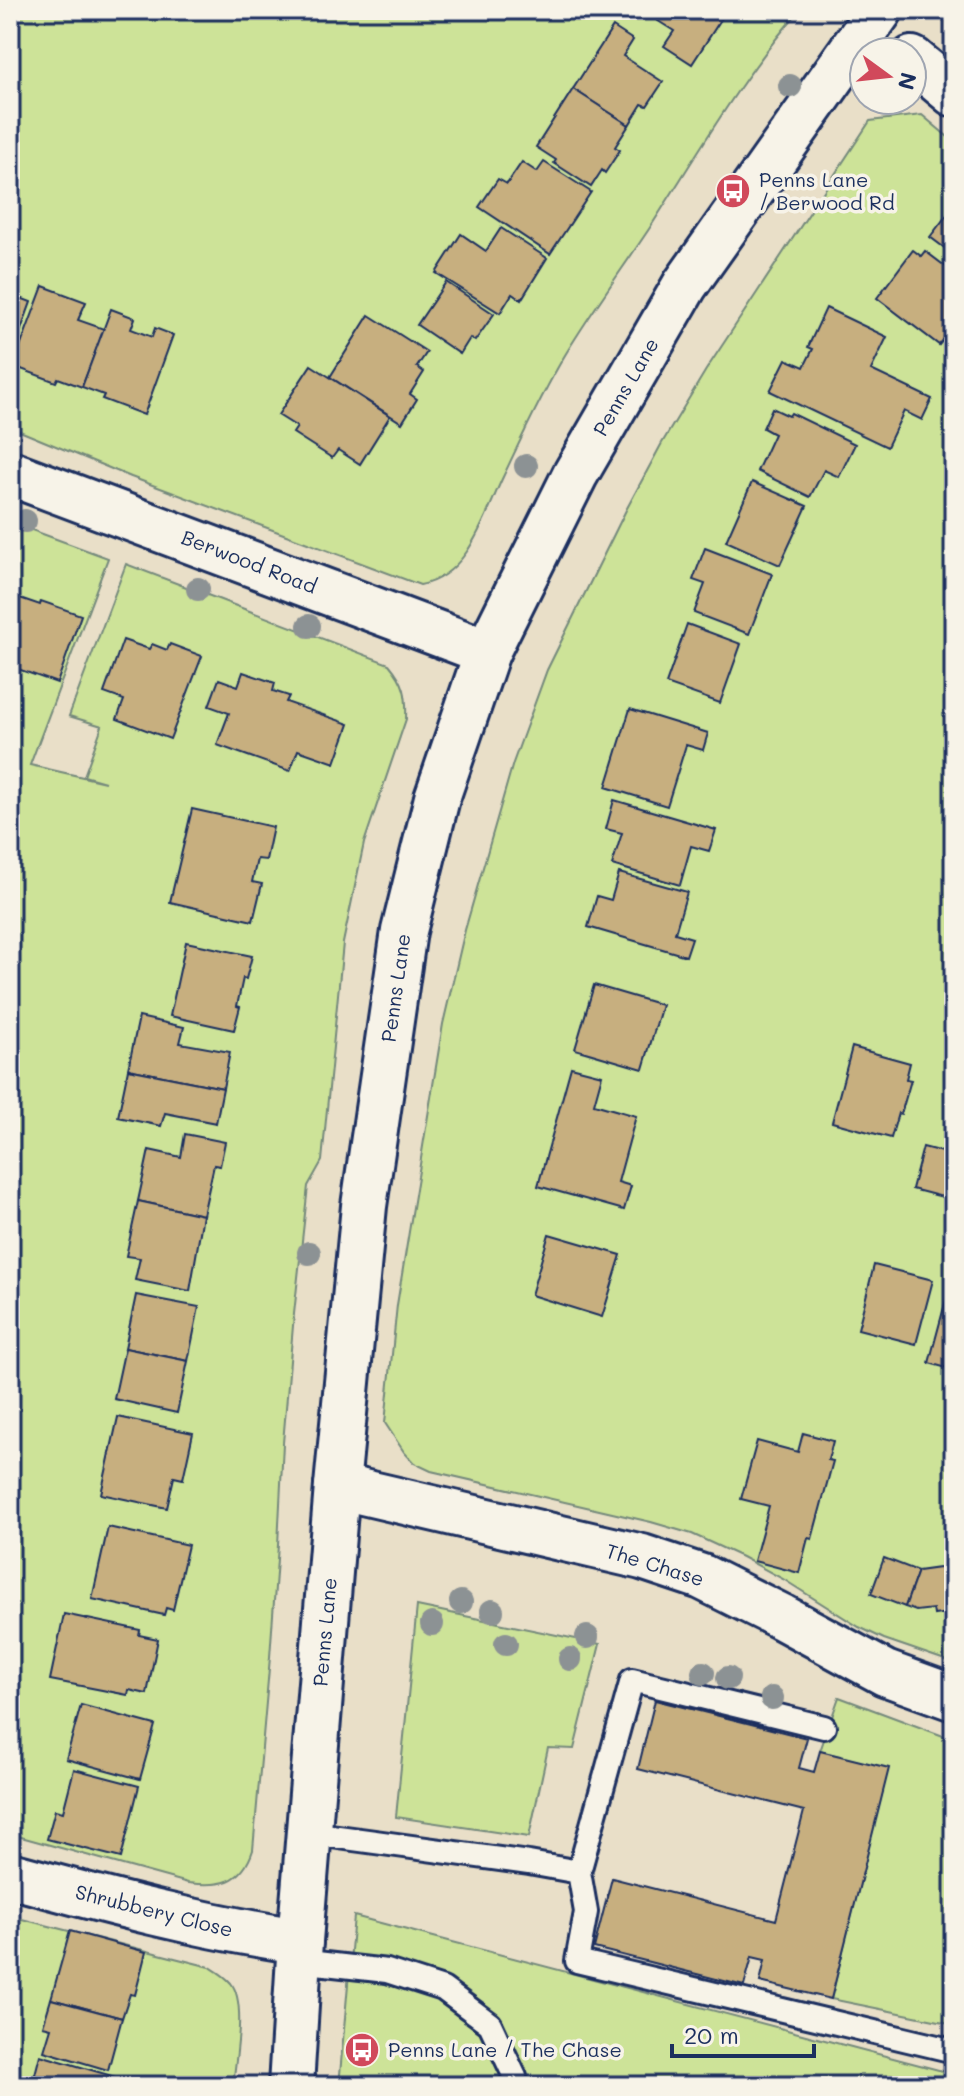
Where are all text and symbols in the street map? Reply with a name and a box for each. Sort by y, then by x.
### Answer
north arrow [848,36,928,116]
text: N [892,69,924,93]
place label: Penns Lane / Berwood Rd [759,166,895,215]
bus stop icon: Penns Lane / Berwood Rd [714,172,752,210]
street label: Penns Lane [587,333,664,440]
street label: Berwood Road [178,523,321,599]
street label: Penns Lane [375,932,415,1044]
street label: The Chase [603,1537,708,1591]
street label: Penns Lane [306,1576,342,1688]
street label: Shrubbery Close [73,1878,236,1942]
scale bar [672,2008,814,2058]
text: 20 m [684,2019,739,2050]
bus stop icon: Penns Lane / The Chase [343,2031,381,2069]
place label: Penns Lane / The Chase [388,2036,622,2062]

